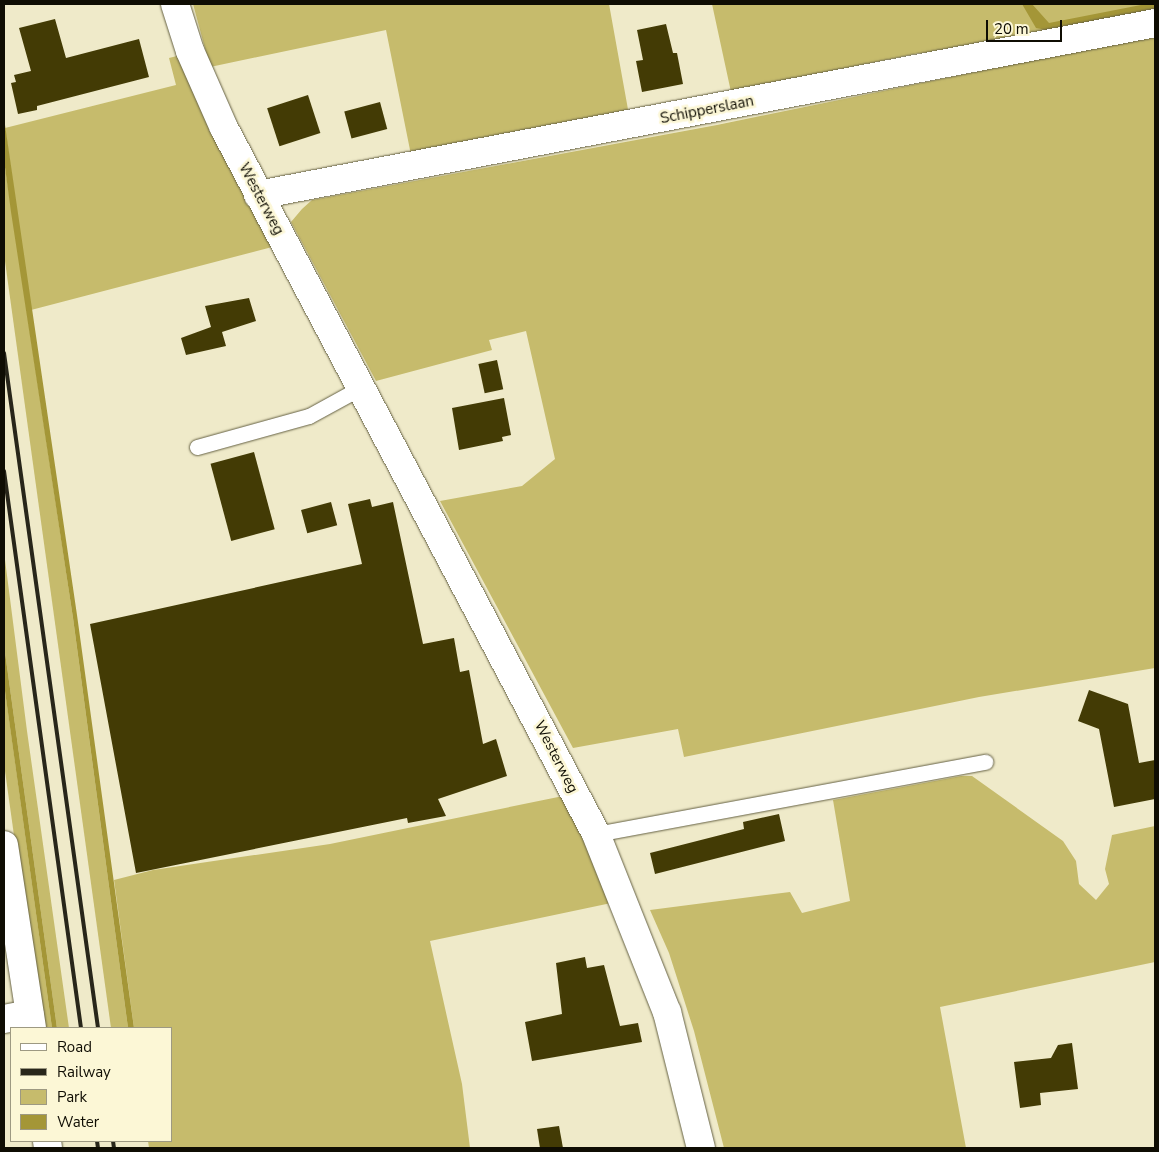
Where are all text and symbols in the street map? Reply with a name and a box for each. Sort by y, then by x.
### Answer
scale bar [989,10,1065,42]
text: 20 m [994,19,1029,39]
street label: Schipperslaan [659,92,755,128]
street label: Westerweg [235,160,287,238]
street label: Westerweg [530,718,582,796]
legend [10,1027,172,1142]
text: Road [57,1037,92,1057]
text: Railway [57,1062,111,1082]
text: Park [57,1087,87,1107]
text: Water [57,1112,99,1132]

